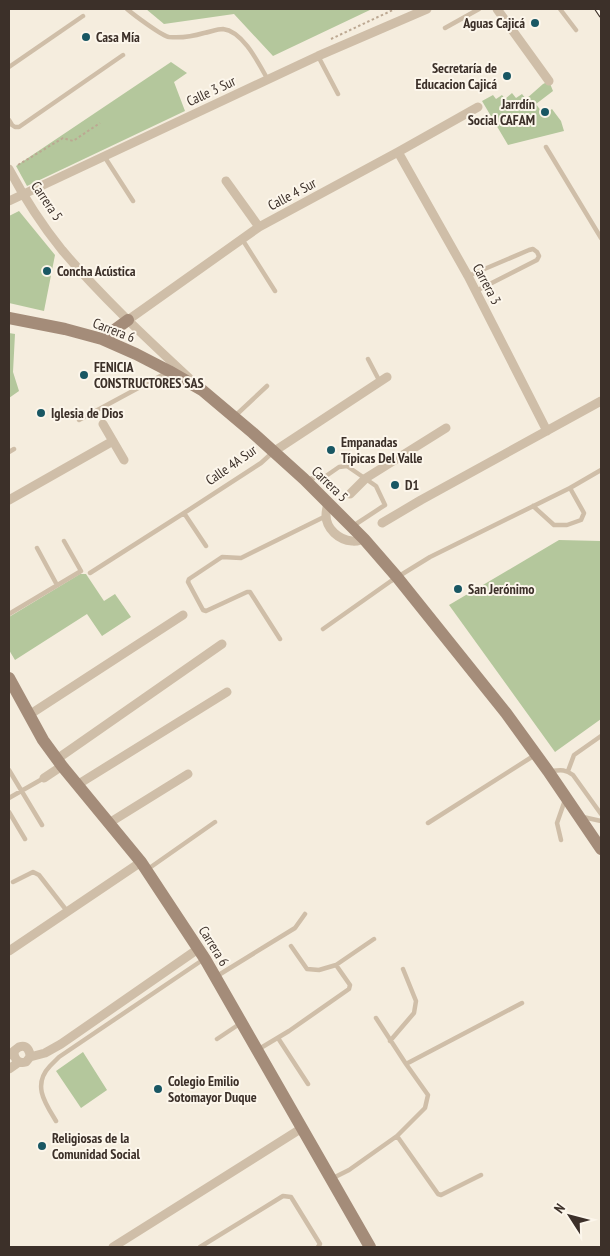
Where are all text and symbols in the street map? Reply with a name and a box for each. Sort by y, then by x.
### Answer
place label: Aguas Cajicá [462,14,525,32]
marker: Aguas Cajicá [529,17,541,29]
place label: Casa Mía [96,28,140,46]
marker: Casa Mía [80,31,92,43]
place label: Secretaría de Educacion Cajicá [416,59,497,93]
marker: Secretaría de Educacion Cajicá [501,70,513,82]
street label: Calle 3 Sur [184,72,239,110]
place label: Jarrdín Social CAFAM [468,95,535,129]
marker: Jarrdín Social CAFAM [539,106,551,118]
street label: Calle 4 Sur [265,174,319,214]
street label: Carrera 5 [27,178,67,224]
street label: Carrera 3 [469,260,505,308]
place label: Concha Acústica [57,262,136,280]
marker: Concha Acústica [41,265,53,277]
street label: Carrera 6 [90,314,138,346]
place label: FENICIA CONSTRUCTORES SAS [94,358,204,392]
marker: FENICIA CONSTRUCTORES SAS [78,369,90,381]
place label: Iglesia de Dios [51,404,124,422]
marker: Iglesia de Dios [35,407,47,419]
place label: Empanadas Típicas Del Valle [341,433,423,467]
street label: Calle 4A Sur [202,441,260,489]
marker: Empanadas Típicas Del Valle [325,444,337,456]
street label: Carrera 5 [308,462,352,506]
place label: D1 [405,476,419,494]
marker: D1 [389,479,401,491]
place label: San Jerónimo [468,580,534,598]
marker: San Jerónimo [452,583,464,595]
street label: Carrera 6 [195,923,233,969]
place label: Colegio Emilio Sotomayor Duque [168,1072,257,1106]
marker: Colegio Emilio Sotomayor Duque [152,1083,164,1095]
place label: Religiosas de la Comunidad Social [52,1129,141,1163]
marker: Religiosas de la Comunidad Social [36,1140,48,1152]
north arrow [545,1191,595,1241]
text: N [550,1200,569,1217]

